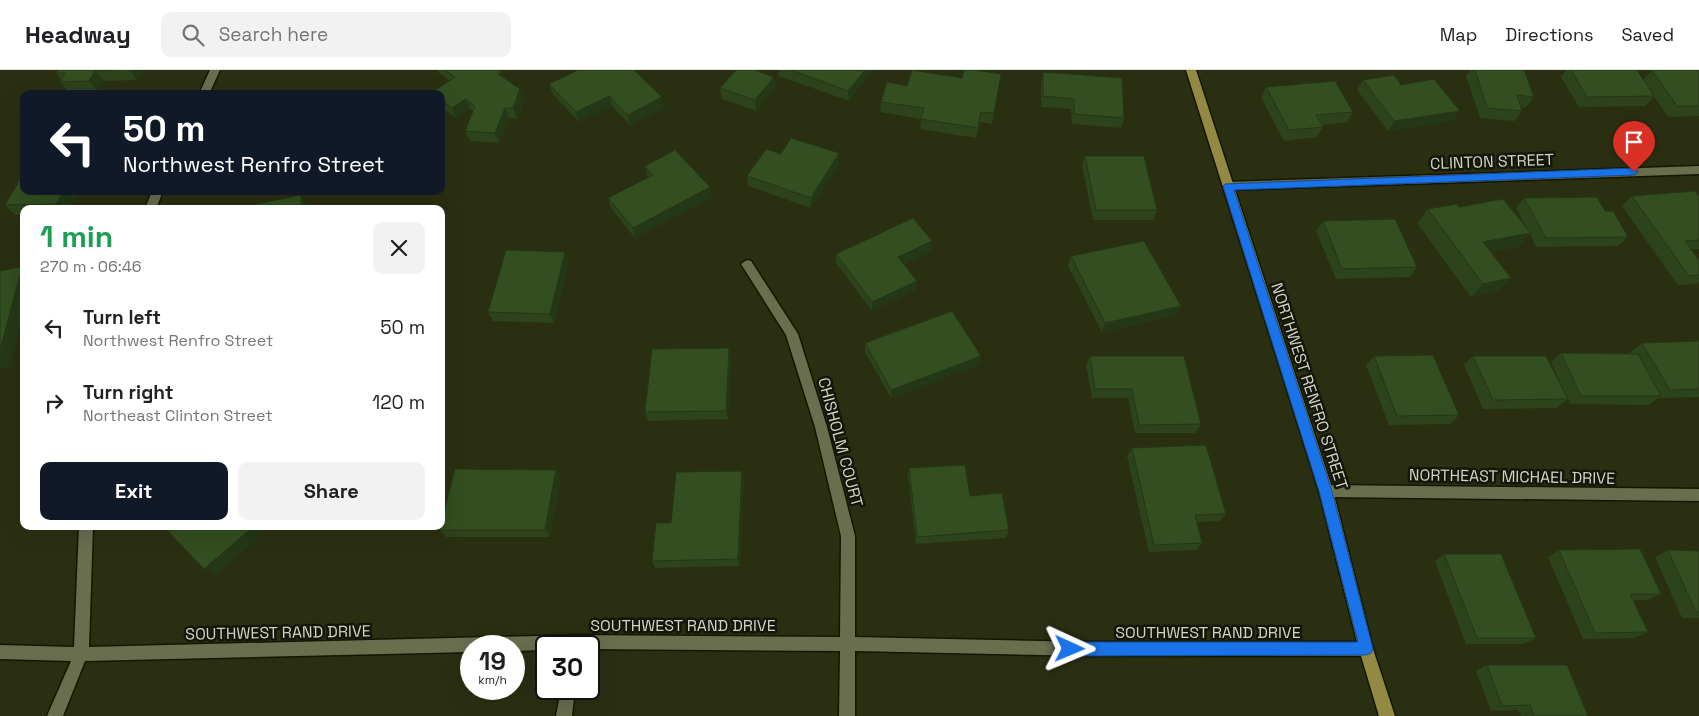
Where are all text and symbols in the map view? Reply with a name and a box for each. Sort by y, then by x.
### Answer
search box [161,12,511,57]
text: Headway [25,19,131,50]
icon: search [179,21,207,49]
text: Search here [219,22,328,47]
text: Map [1440,23,1477,46]
text: Directions [1505,23,1594,46]
text: Saved [1622,23,1674,46]
text: 50 m [123,107,205,151]
icon: left [40,110,105,175]
pin [1613,121,1655,172]
icon: arrive [1620,128,1648,156]
street label: CLINTON STREET [1430,149,1554,174]
text: Northwest Renfro Street [123,150,385,178]
text: 1 min [40,217,113,256]
button: close [373,222,425,274]
text: 270 m · 06:46 [40,256,142,277]
street label: NORTHWEST RENFRO STREET [1266,280,1353,492]
text: Turn left [83,305,161,330]
icon: left [40,314,68,342]
text: 50 m [380,315,425,340]
text: Northwest Renfro Street [83,330,273,351]
street label: CHISHOLM COURT [813,375,868,509]
text: Turn right [83,380,173,405]
icon: right [40,389,68,417]
text: 120 m [372,390,425,415]
text: Northeast Clinton Street [83,405,273,426]
button: Exit [40,462,228,520]
button: Share [238,462,425,520]
street label: NORTHEAST MICHAEL DRIVE [1409,464,1615,489]
street label: SOUTHWEST RAND DRIVE [590,615,776,636]
street label: SOUTHWEST RAND DRIVE [185,620,371,645]
position arrow [1043,622,1095,674]
street label: SOUTHWEST RAND DRIVE [1115,622,1301,643]
speed limit sign: 30 [535,635,600,700]
text: 19 [479,645,506,677]
text: km/h [478,672,507,688]

